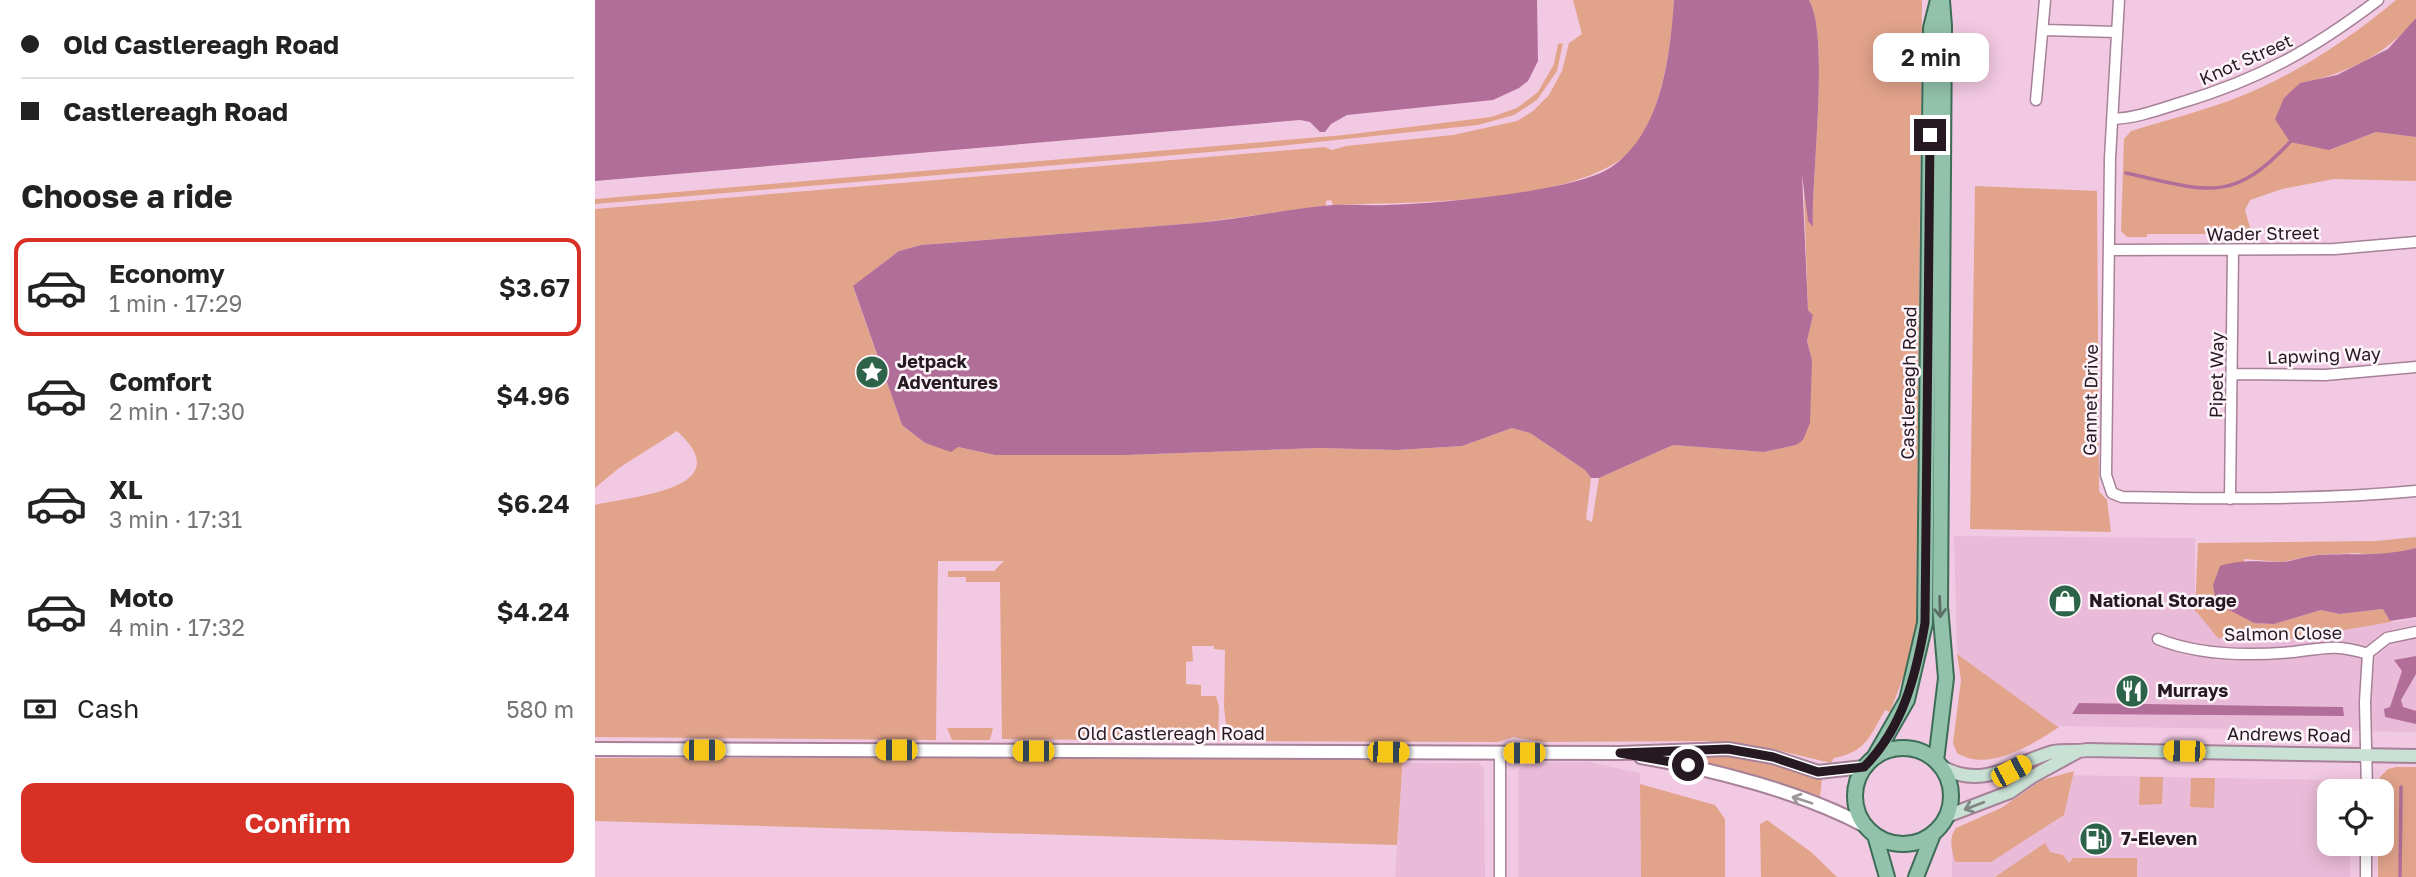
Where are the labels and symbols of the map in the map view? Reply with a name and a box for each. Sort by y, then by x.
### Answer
street label: Knot Street [2196,29,2295,89]
callout: 2 min [1872,33,1988,82]
route end [1914,119,1946,151]
street label: Wader Street [2206,221,2320,245]
street label: Castlereagh Road [1896,306,1920,460]
street label: Pipet Way [2204,332,2228,418]
street label: Lapwing Way [2267,342,2381,368]
street label: Gannet Drive [2078,344,2102,456]
place label: Jetpack Adventures [897,350,998,393]
place icon: Jetpack Adventures [853,353,891,391]
shop icon: National Storage [2046,582,2084,620]
place label: National Storage [2089,589,2237,611]
one-way arrow [1934,595,1947,618]
street label: Salmon Close [2224,621,2342,645]
restaurant icon: Murrays [2113,672,2151,710]
place label: Murrays [2157,679,2228,701]
street label: Old Castlereagh Road [1077,722,1265,744]
street label: Andrews Road [2227,722,2351,746]
car [684,740,726,761]
car [876,740,918,761]
car [2163,740,2206,762]
car [1013,741,1055,762]
car [1367,741,1410,763]
car [1504,743,1546,764]
route start [1672,749,1704,781]
car [1988,752,2035,790]
one-way arrow [1792,793,1814,805]
one-way arrow [1964,800,1986,813]
fuel station icon: 7-Eleven [2077,820,2115,858]
place label: 7-Eleven [2121,827,2197,849]

